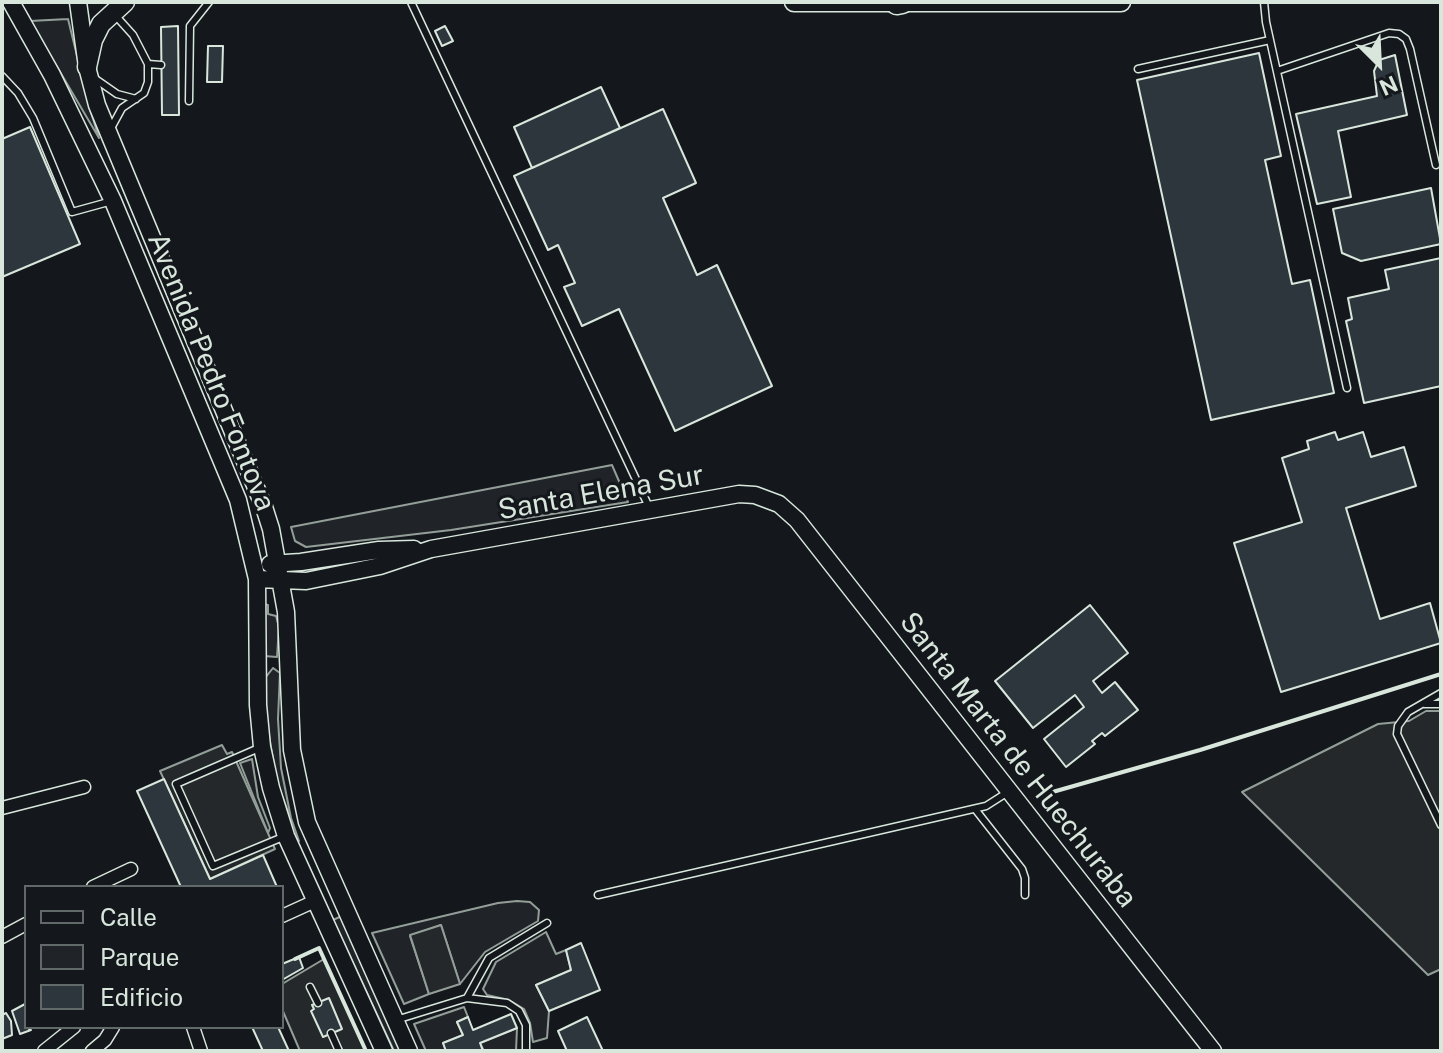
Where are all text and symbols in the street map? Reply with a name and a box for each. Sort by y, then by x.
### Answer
north arrow [1339,24,1419,104]
text: N [1376,71,1402,101]
street label: Avenida Pedro Fontova [140,228,282,516]
street label: Santa Elena Sur [496,458,706,528]
street label: Santa Marta de Huechuraba [892,606,1144,914]
legend [24,885,284,1029]
text: Calle [100,903,157,931]
text: Parque [100,943,179,971]
text: Edificio [100,983,183,1011]

